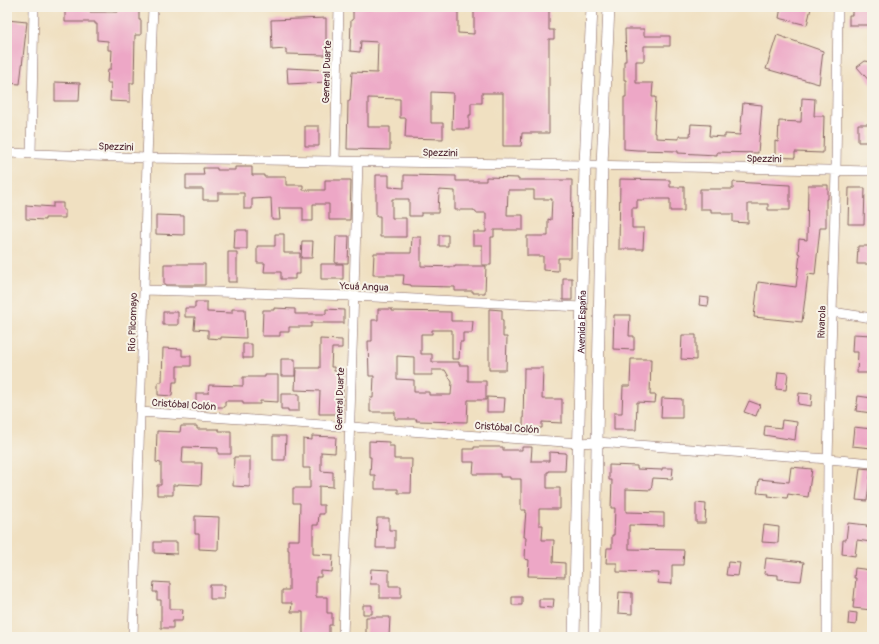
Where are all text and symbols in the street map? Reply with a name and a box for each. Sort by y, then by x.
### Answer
street label: General Duarte [320,40,334,104]
street label: Spezzini [98,140,134,154]
street label: Spezzini [422,147,458,159]
street label: Spezzini [746,153,782,165]
street label: Ycuá Angua [338,280,389,294]
street label: Avenida España [576,290,589,354]
street label: Río Pilcomayo [126,292,140,352]
street label: Rivarola [815,305,829,339]
street label: General Duarte [333,367,347,431]
street label: Cristóbal Colón [151,397,217,413]
street label: Cristóbal Colón [474,420,540,436]

